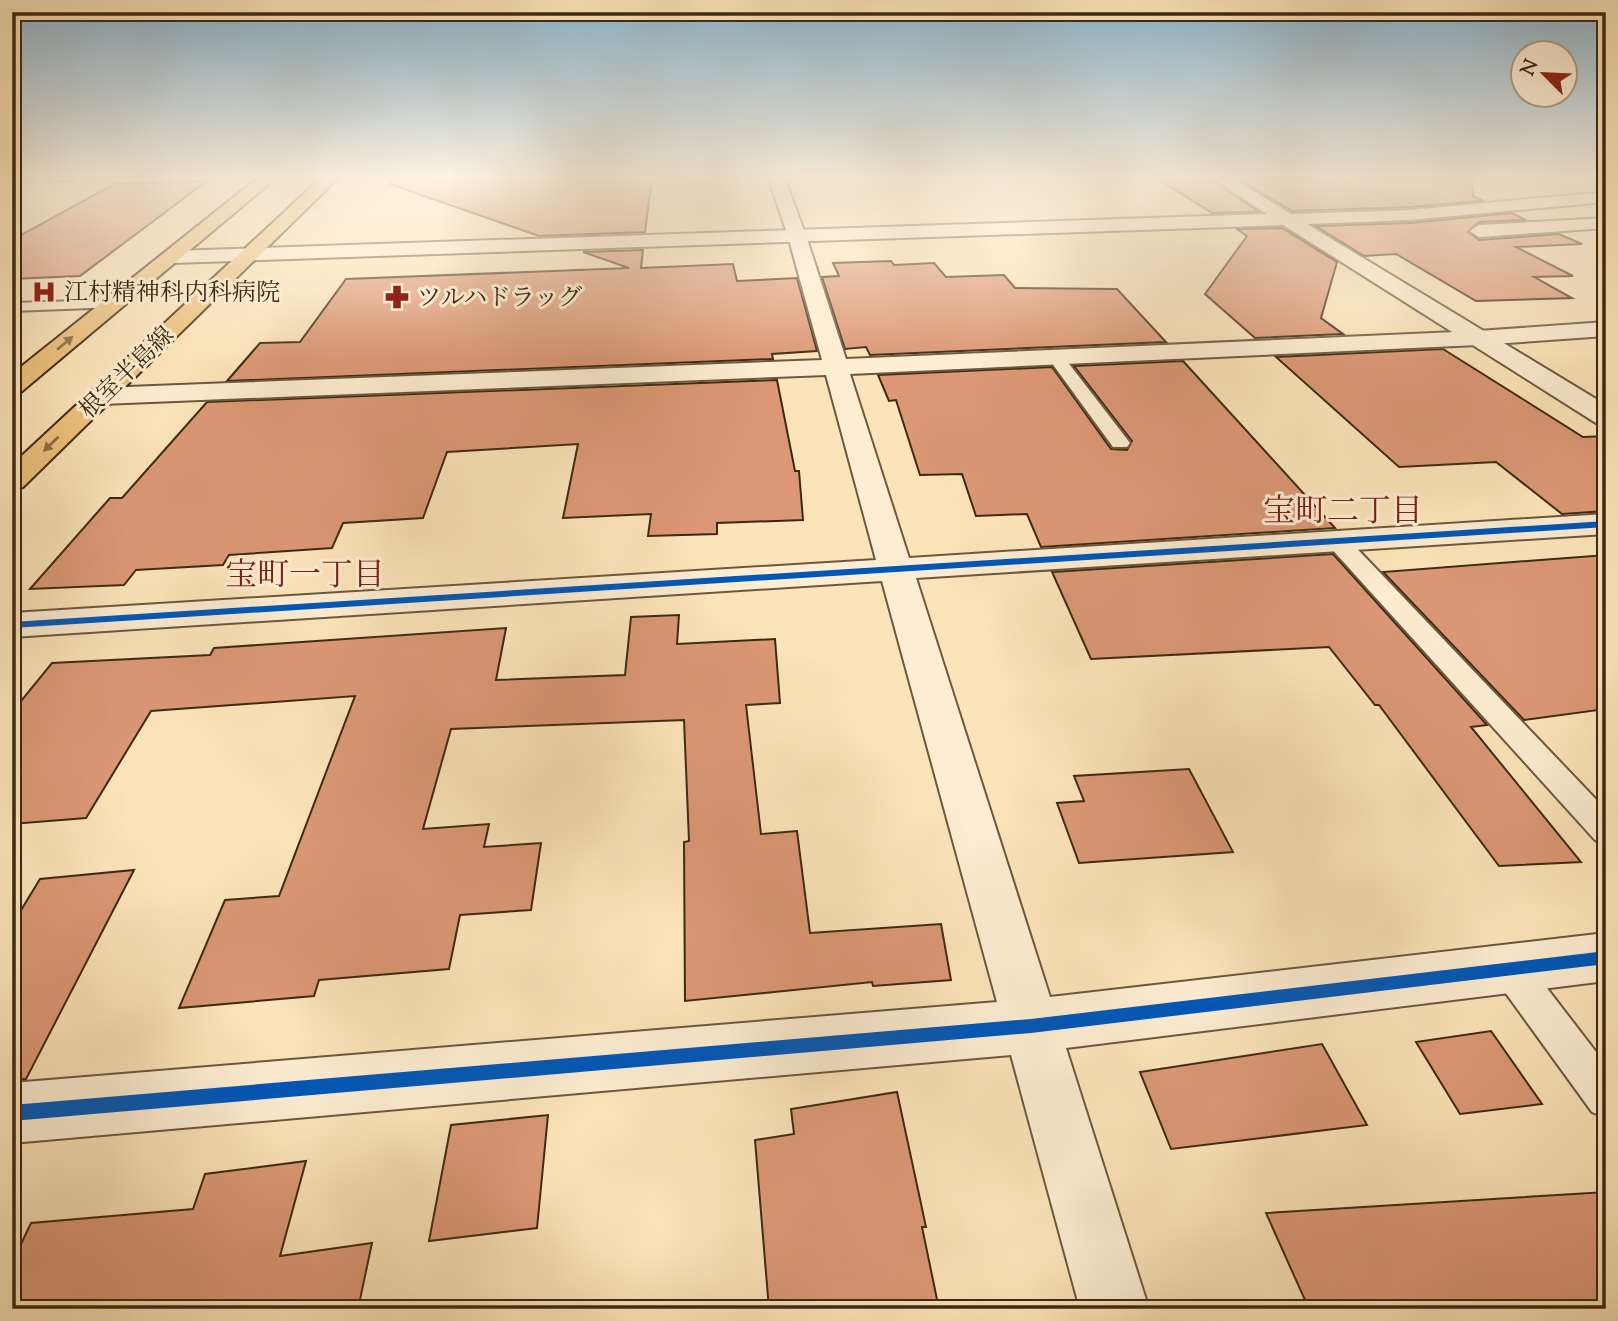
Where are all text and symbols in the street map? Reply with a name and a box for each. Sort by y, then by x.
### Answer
north arrow [1510,38,1580,108]
text: N [1515,56,1546,81]
place label: 江村精神科内科病院 [64,277,280,311]
hospital icon: 江村精神科内科病院 [30,278,58,306]
place label: ツルハドラッグ [417,282,582,316]
pharmacy icon: ツルハドラッグ [383,283,411,311]
street label: 根室半島線 [72,320,182,427]
one-way arrow [56,336,73,351]
one-way arrow [43,435,60,451]
district label: 宝町二丁目 [1263,490,1423,536]
district label: 宝町一丁目 [225,554,385,600]

